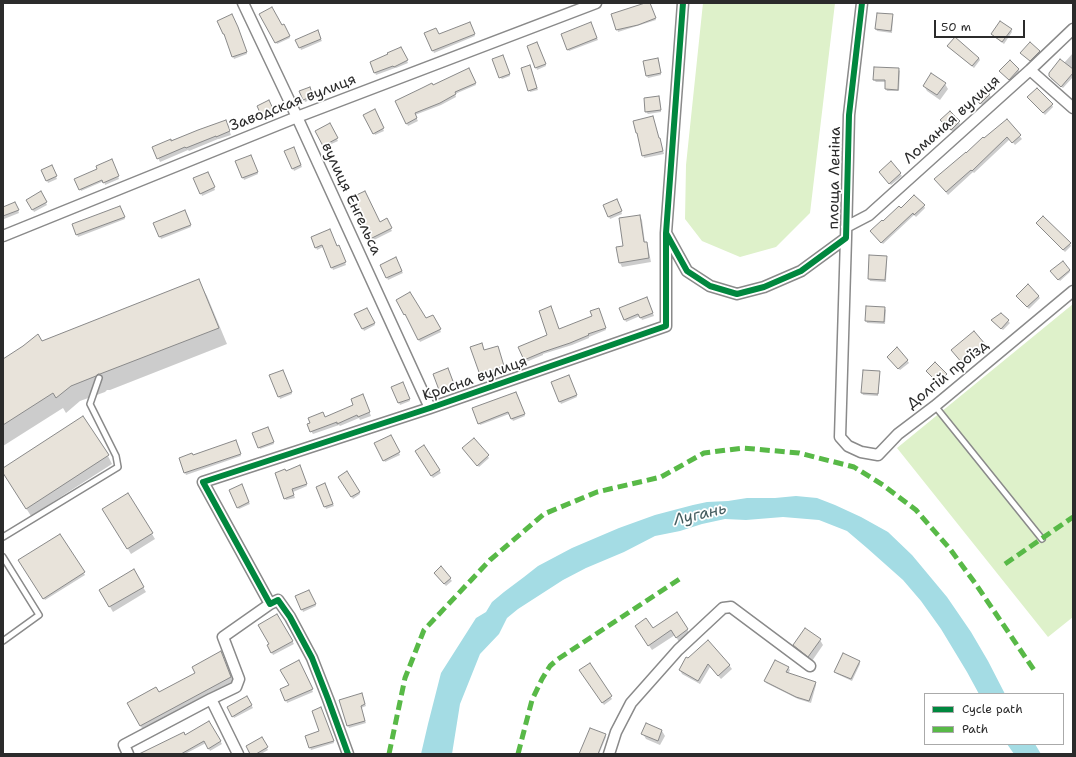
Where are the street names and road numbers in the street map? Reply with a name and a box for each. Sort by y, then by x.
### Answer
street label: Заводская вулиця [227,71,359,135]
street label: Ломаная вулиця [900,72,1004,168]
street label: площа Леніна [825,126,845,230]
street label: вулиця Енгельса [317,140,385,258]
street label: Долгій проїзд [903,336,993,414]
street label: Красна вулиця [420,353,530,405]

